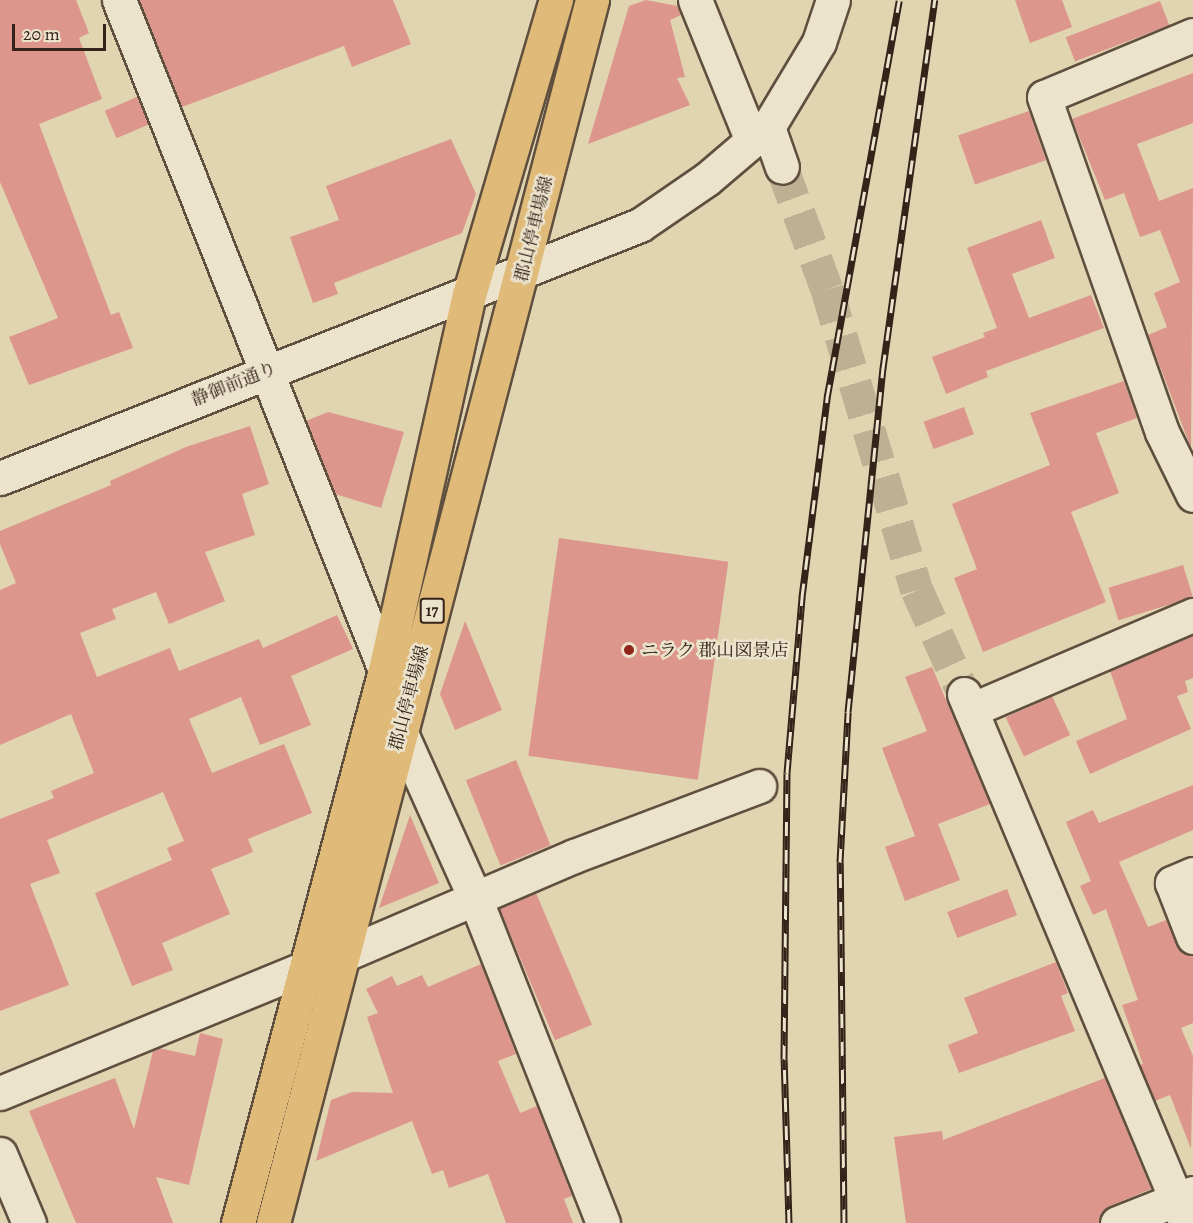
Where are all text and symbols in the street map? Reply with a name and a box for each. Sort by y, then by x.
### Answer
scale bar [15,12,110,50]
text: 20 m [23,22,60,46]
street label: 郡山停車場線 [510,174,558,284]
street label: 静御前通り [188,357,280,411]
road number: 17 [418,598,446,624]
place label: ニラク 郡山図景店 [641,639,789,661]
street label: 郡山停車場線 [385,643,433,753]
marker: ニラク 郡山図景店 [622,643,636,657]

